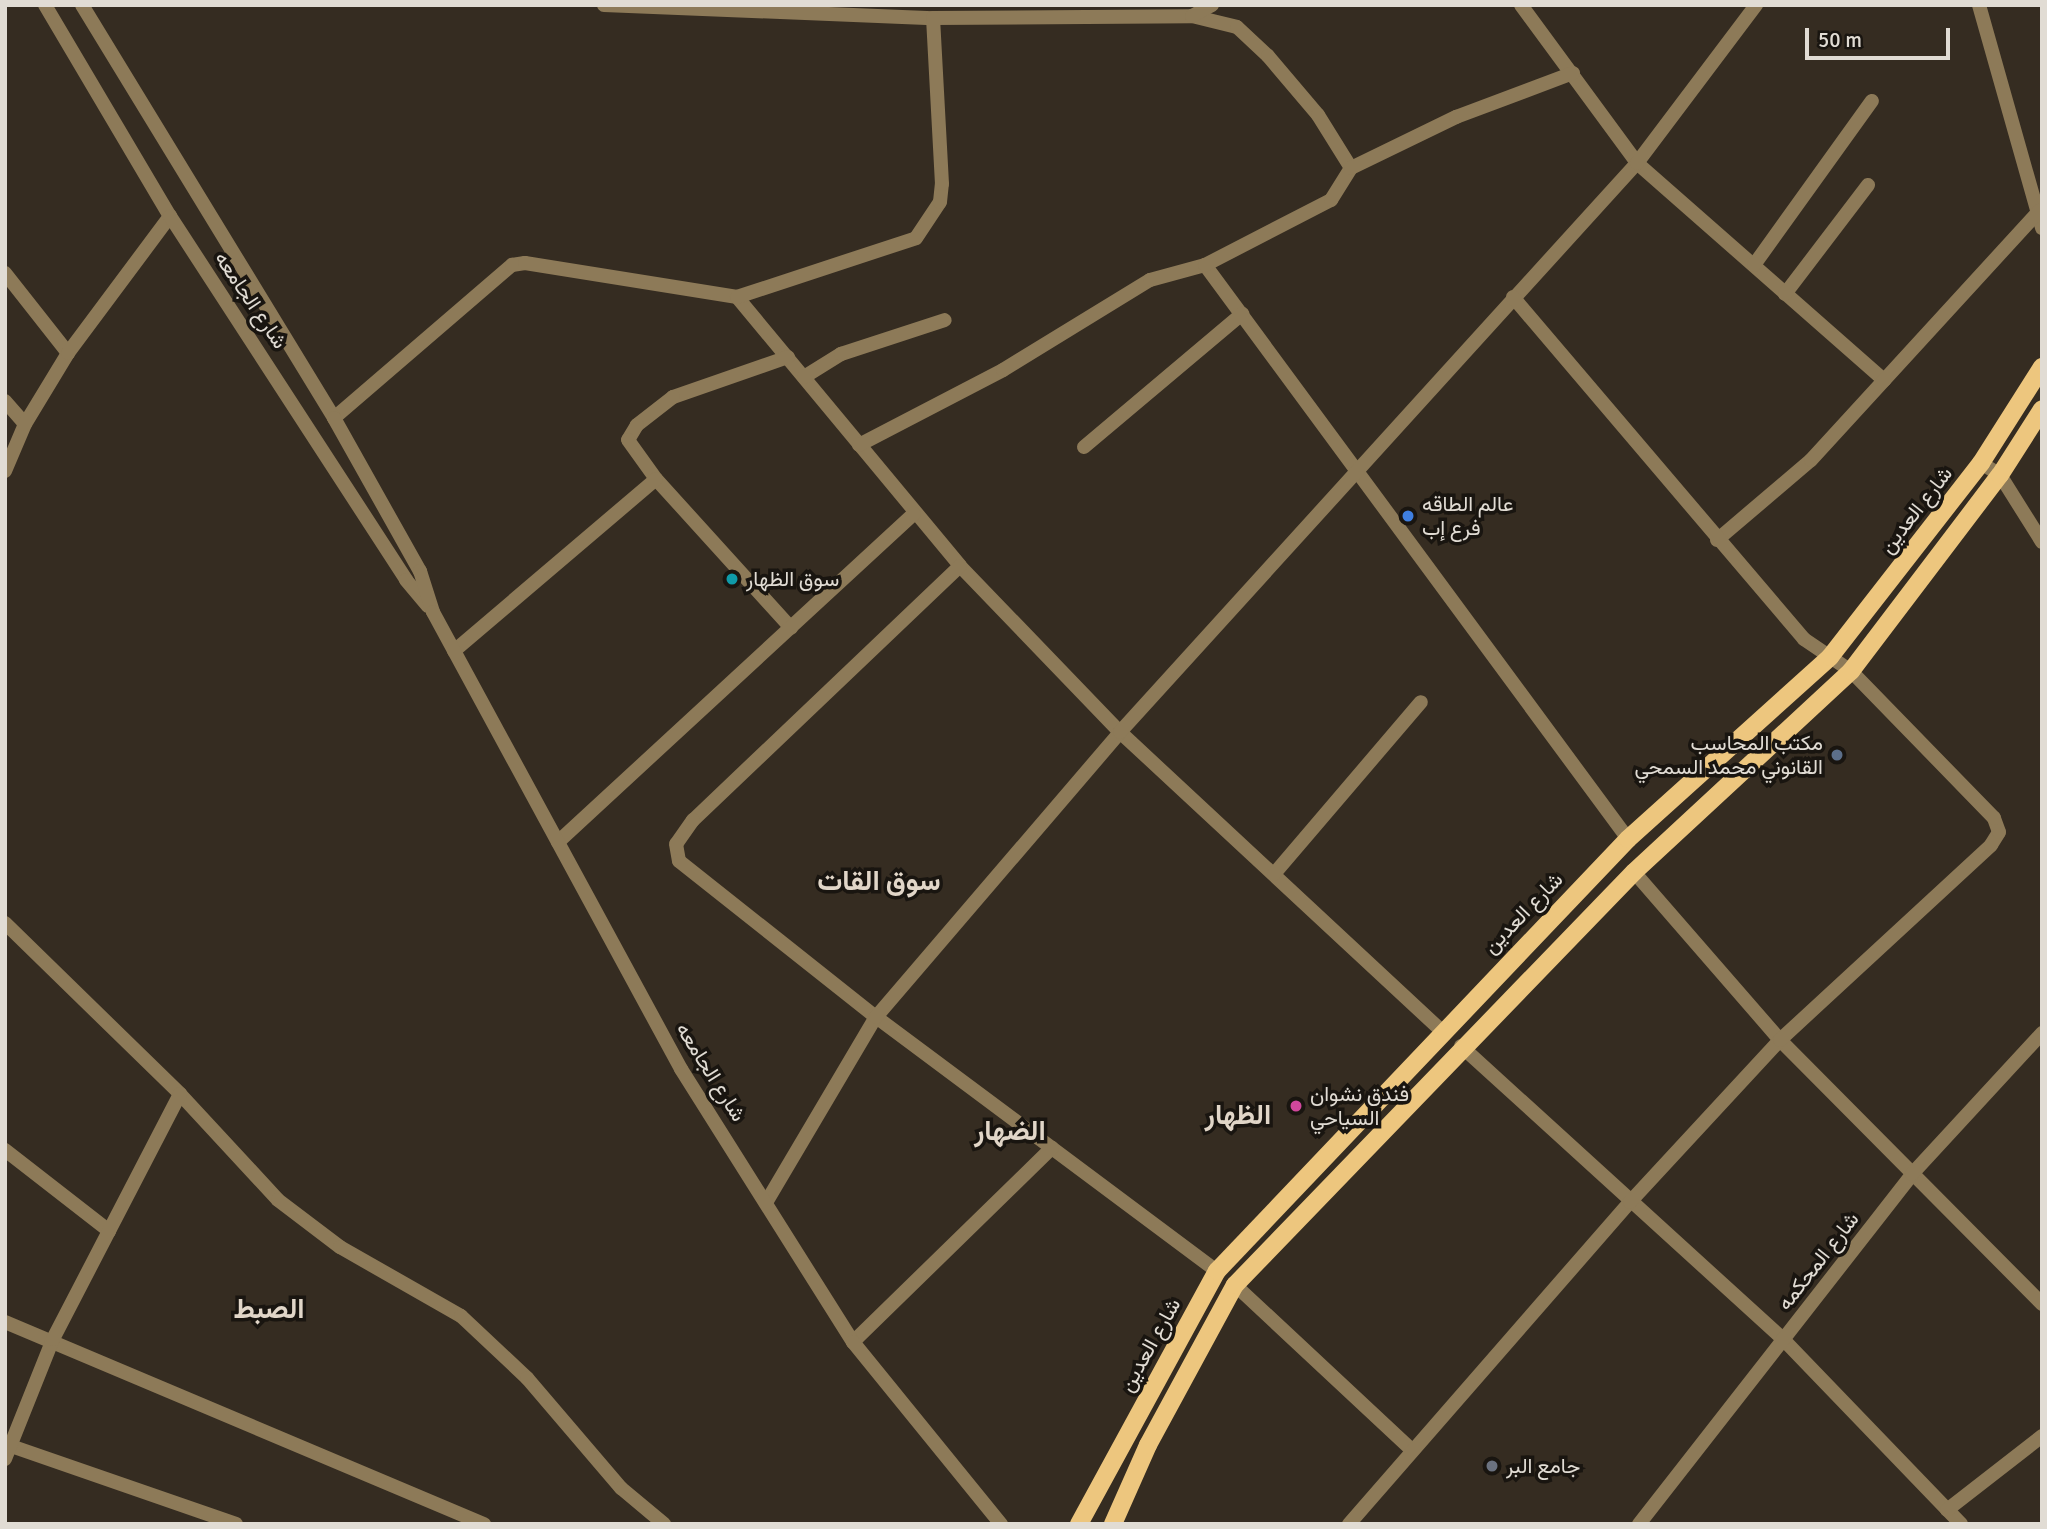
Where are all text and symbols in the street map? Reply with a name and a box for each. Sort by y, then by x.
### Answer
scale bar [1809,14,1954,58]
text: 50 m [1818,27,1862,53]
street label: شارع الجامعه [209,247,293,353]
street label: شارع العدين [1874,462,1958,558]
place label: عالم الطاقه فرع إب [1422,491,1514,541]
marker: عالم الطاقه فرع إب [1400,508,1416,524]
place label: سوق الظهار [746,566,839,592]
marker: سوق الظهار [724,571,740,587]
place label: مكتب المحاسب القانوني محمد السمحي [1635,730,1823,780]
marker: مكتب المحاسب القانوني محمد السمحي [1829,747,1845,763]
district label: سوق القات [817,864,941,898]
street label: شارع العدين [1478,867,1568,959]
street label: شارع الجامعه [671,1018,751,1126]
place label: فندق نشوان السياحي [1310,1081,1409,1131]
district label: الظهار [1205,1098,1271,1132]
marker: فندق نشوان السياحي [1288,1098,1304,1114]
district label: الضهار [974,1114,1046,1148]
street label: شارع المحكمه [1772,1207,1864,1315]
district label: الصبط [233,1292,305,1326]
street label: شارع العدين [1114,1294,1186,1396]
place label: جامع البر [1506,1453,1580,1479]
marker: جامع البر [1484,1458,1500,1474]

